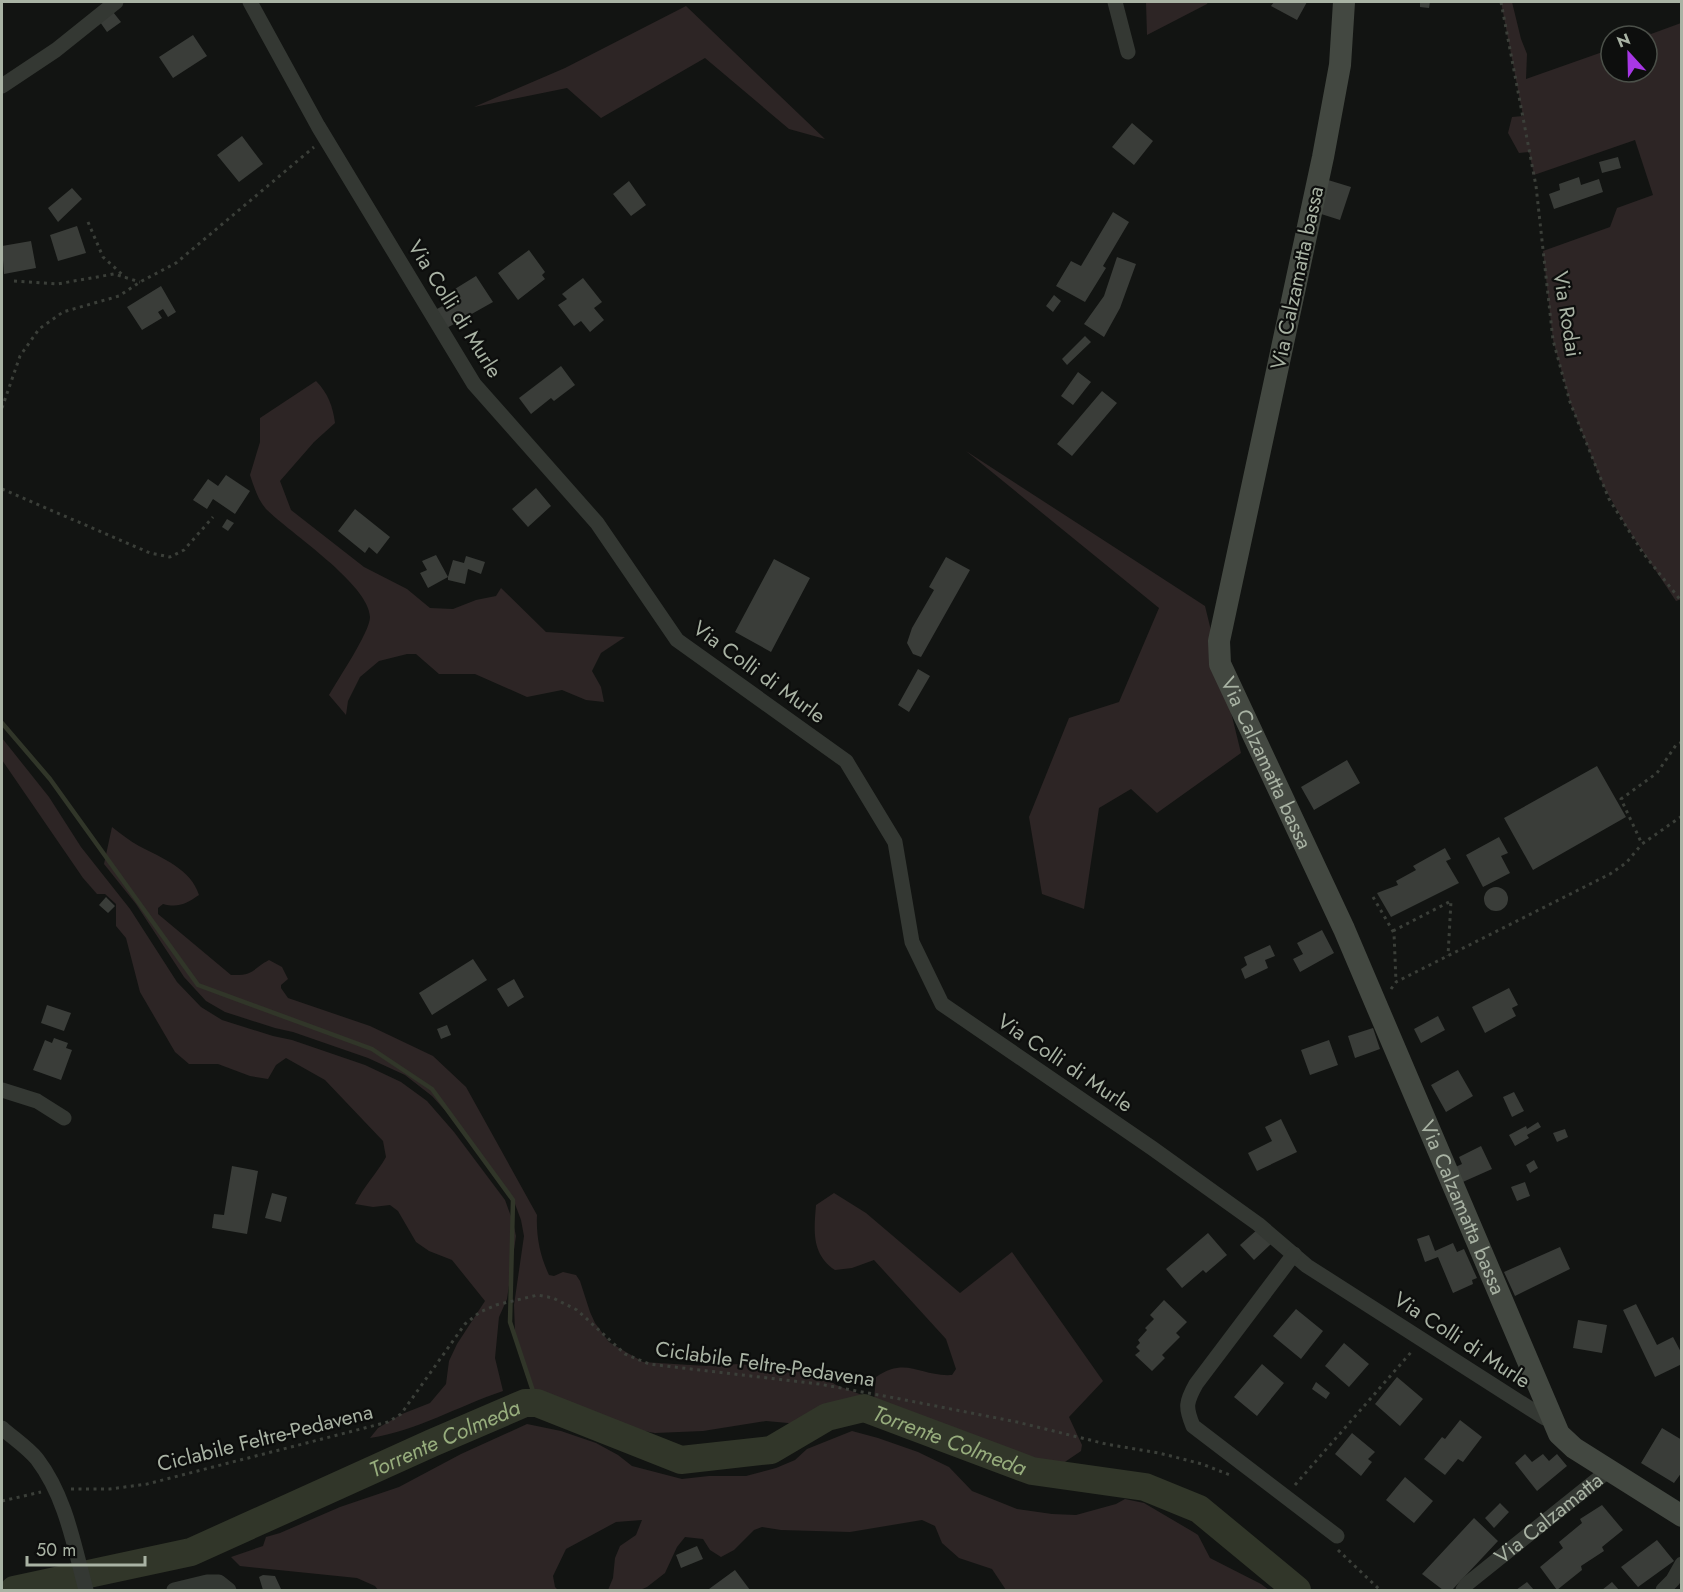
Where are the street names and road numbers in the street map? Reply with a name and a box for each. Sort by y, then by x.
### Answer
street label: Via Calzamatta bassa [1263,183,1331,373]
street label: Via Colli di Murle [401,234,510,384]
street label: Via Rodai [1545,269,1589,359]
street label: Via Colli di Murle [686,614,832,731]
street label: Via Calzamatta bassa [1213,672,1320,854]
street label: Via Colli di Murle [991,1006,1139,1120]
street label: Via Calzamatta bassa [1412,1116,1513,1299]
street label: Via Colli di Murle [1388,1284,1536,1396]
street label: Ciclabile Feltre-Pedavena [653,1334,877,1394]
street label: Ciclabile Feltre-Pedavena [154,1397,376,1479]
street label: Via Calzamatta [1488,1466,1609,1571]

